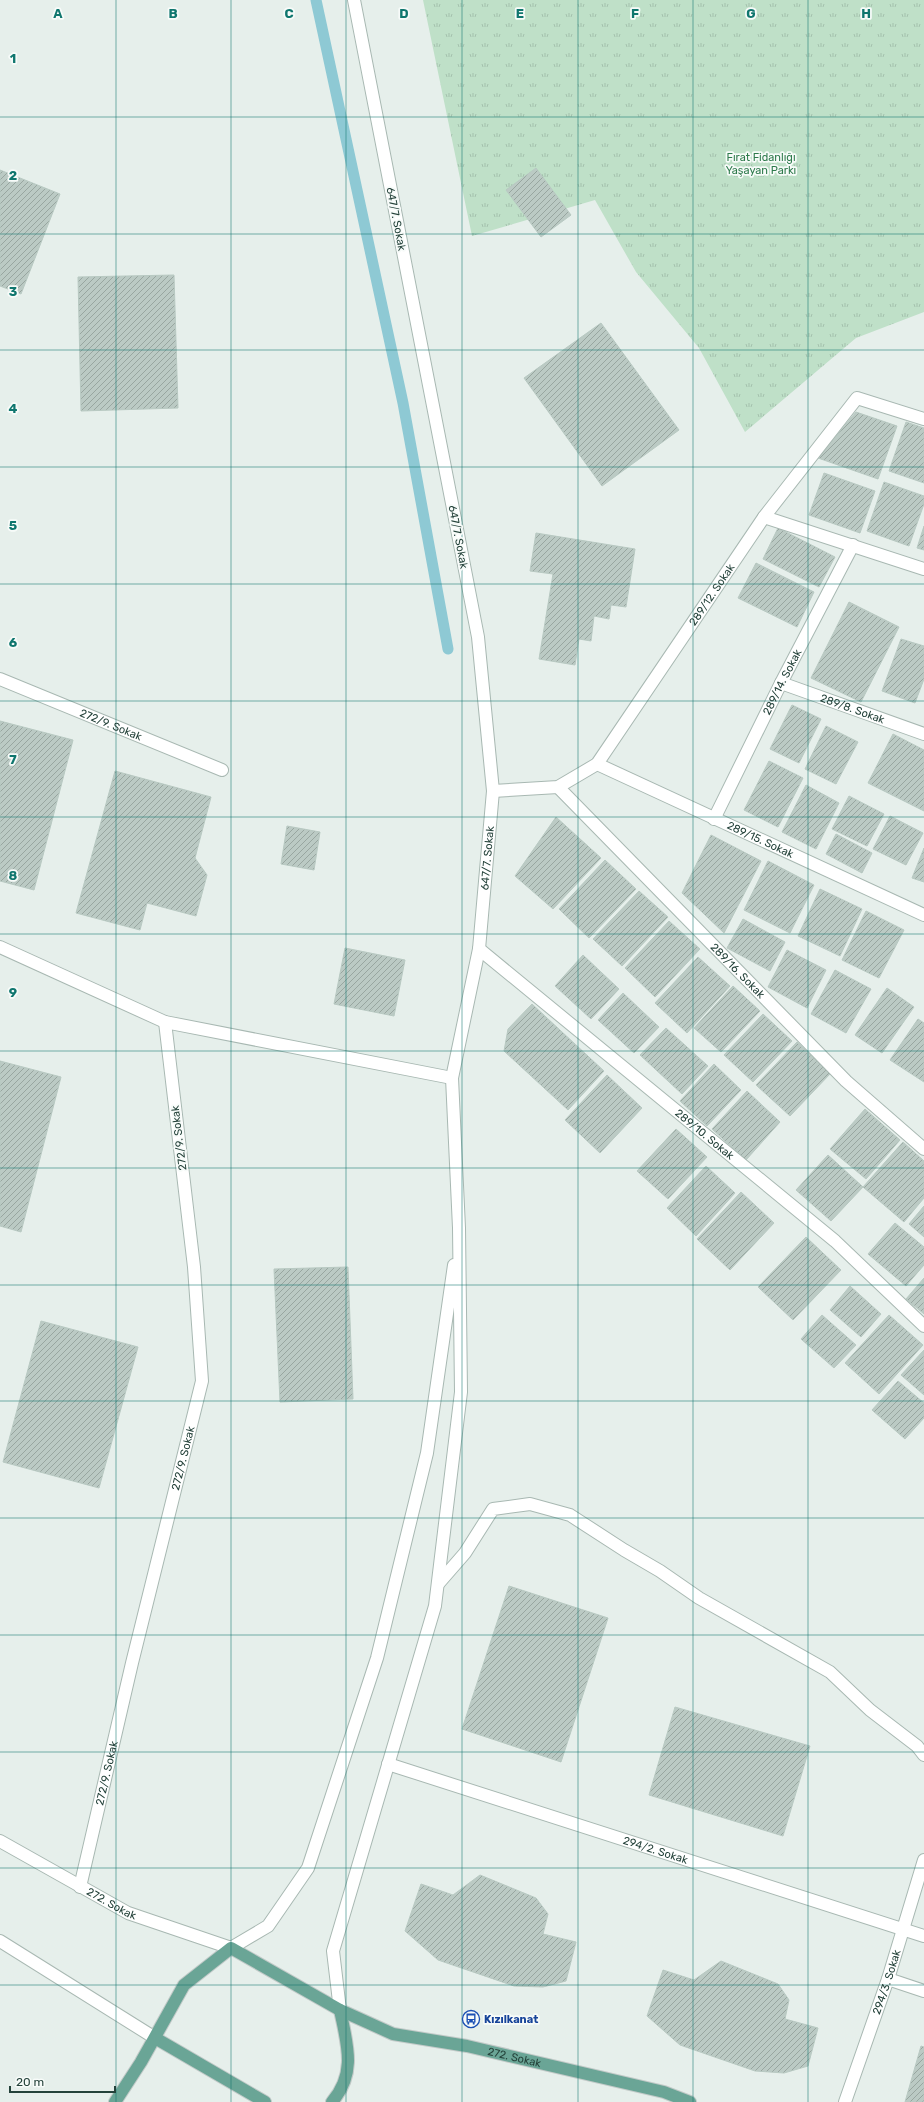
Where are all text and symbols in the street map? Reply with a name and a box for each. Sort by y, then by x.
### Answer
text: A [53,6,63,21]
text: B [168,6,178,21]
text: C [284,6,294,21]
text: D [399,6,409,21]
text: E [516,6,524,21]
text: F [631,6,639,21]
text: G [746,6,756,21]
text: H [861,6,871,21]
text: 1 [10,51,16,66]
park label: Fırat Fidanlığı Yaşayan Parkı [726,151,796,177]
text: 2 [9,168,17,183]
street label: 647/7. Sokak [383,186,409,252]
text: 3 [9,284,18,299]
text: 4 [9,401,18,416]
street label: 647/7. Sokak [445,504,471,570]
text: 5 [9,518,17,533]
street label: 289/12. Sokak [686,561,737,628]
text: 6 [9,635,18,650]
street label: 289/14. Sokak [760,647,804,717]
street label: 289/8. Sokak [819,691,887,726]
street label: 272/9. Sokak [78,706,144,743]
text: 7 [9,752,17,767]
street label: 289/15. Sokak [725,819,796,861]
street label: 647/7. Sokak [478,825,496,891]
text: 8 [9,868,18,883]
street label: 289/16. Sokak [708,940,768,1001]
text: 9 [9,985,17,1000]
street label: 272/9. Sokak [169,1104,189,1171]
street label: 289/10. Sokak [673,1106,737,1162]
street label: 272/9. Sokak [169,1424,197,1492]
street label: 272/9. Sokak [93,1739,120,1806]
street label: 294/2. Sokak [622,1833,690,1866]
street label: 272. Sokak [85,1885,138,1922]
street label: 294/3. Sokak [870,1948,903,2016]
bus stop icon: Kızılkanat [461,2009,481,2029]
place label: Kızılkanat [484,2013,538,2026]
street label: 272. Sokak [486,2045,543,2070]
scale bar [10,2068,115,2094]
text: 20 m [16,2075,44,2089]

